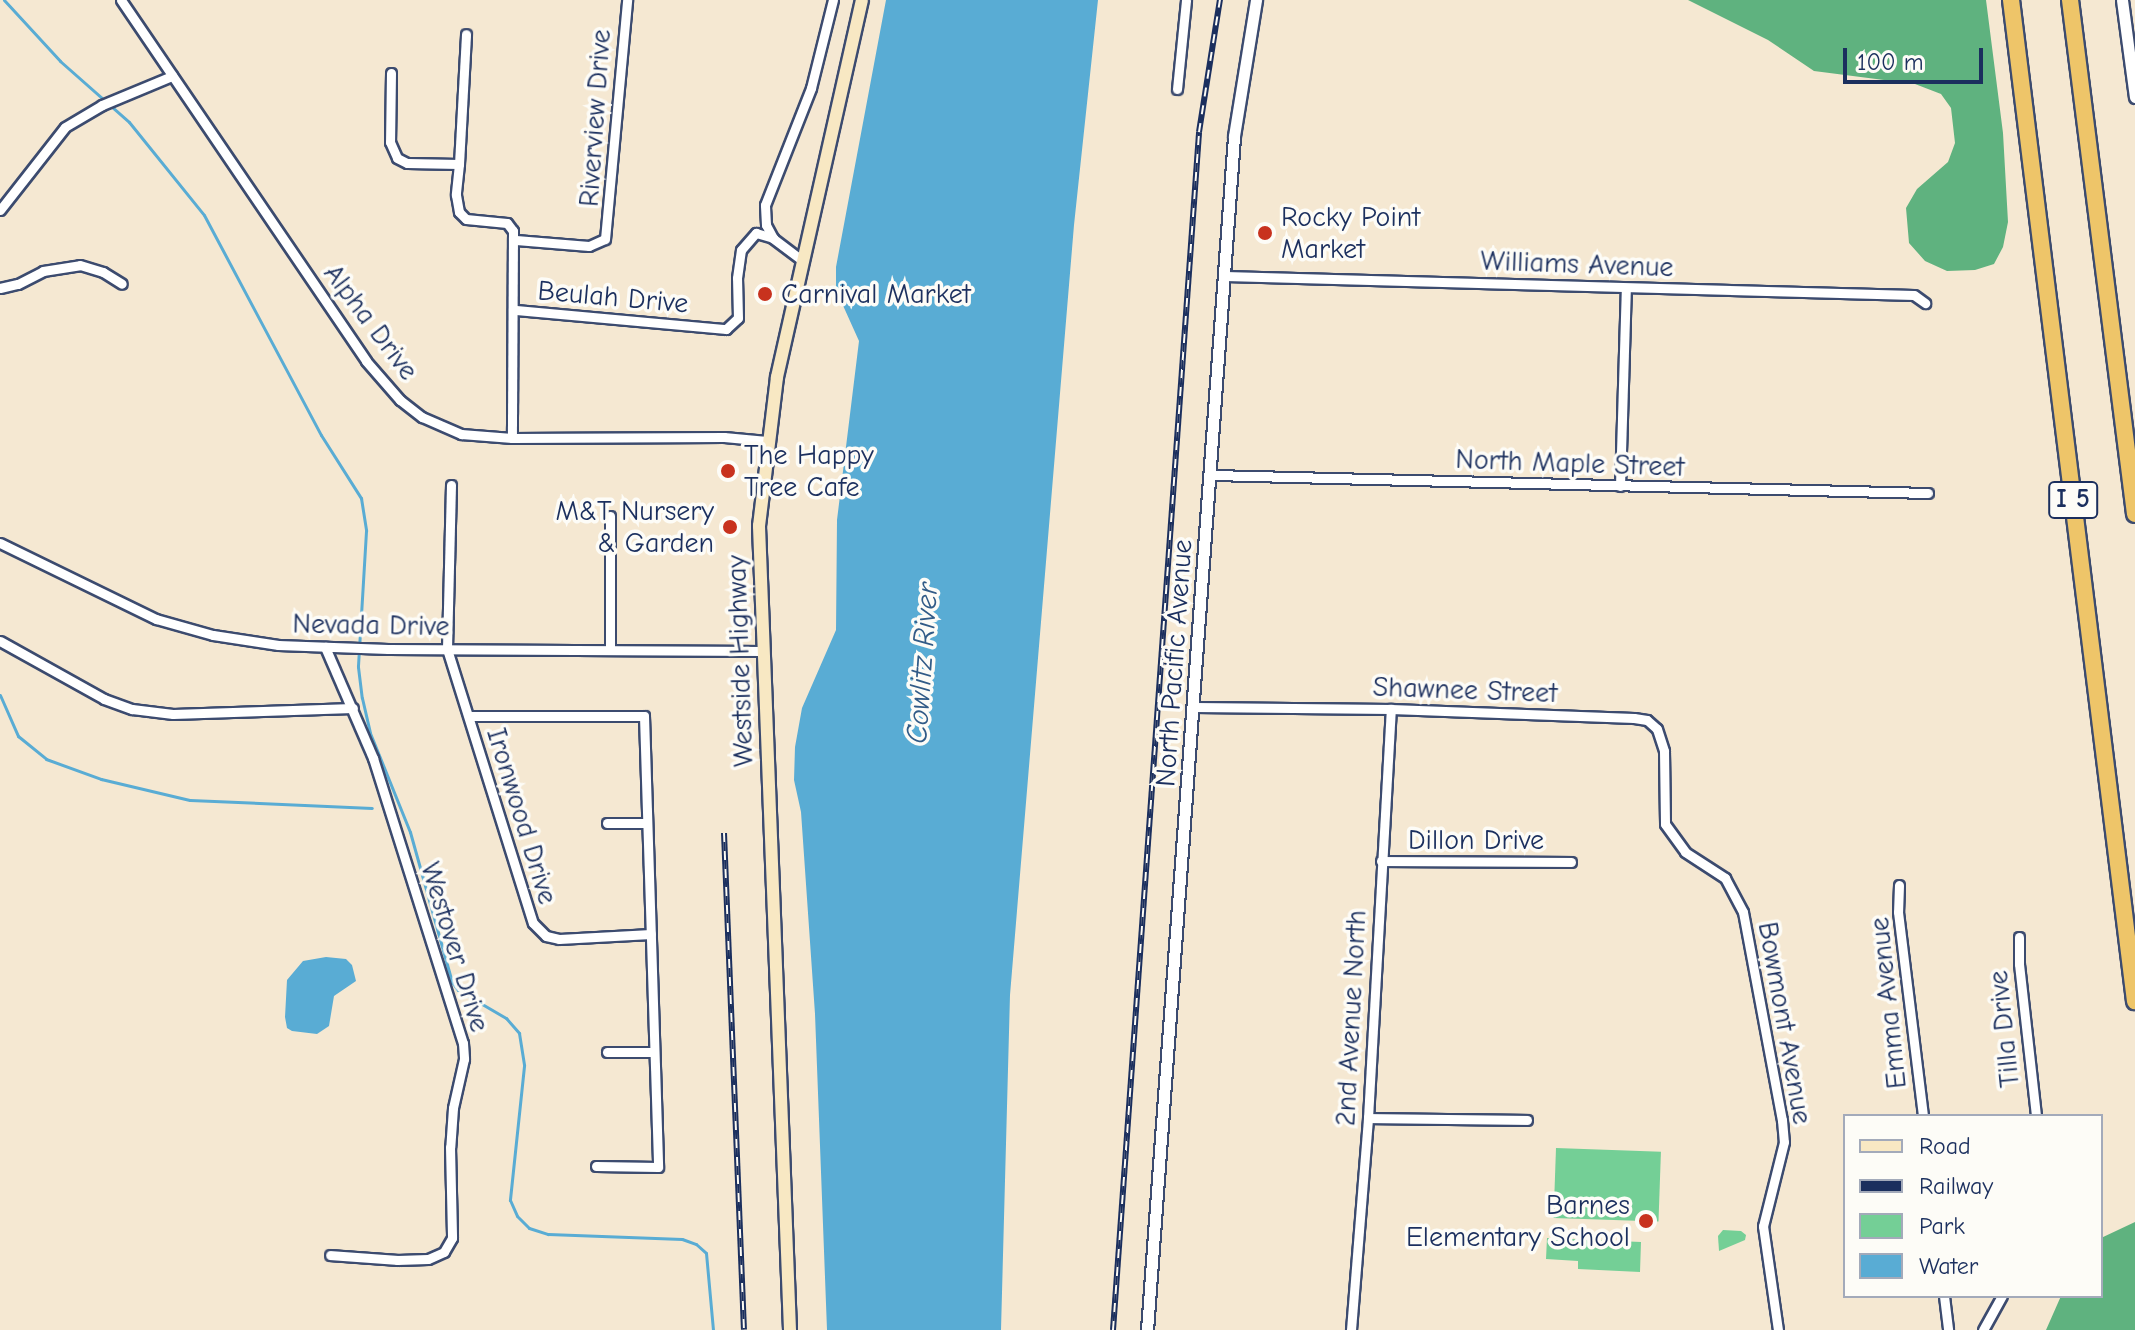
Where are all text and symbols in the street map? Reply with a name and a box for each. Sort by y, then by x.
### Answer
street label: Riverview Drive [572,28,618,208]
scale bar [1847,32,1987,82]
text: 100 m [1857,48,1924,76]
place label: Rocky Point Market [1281,200,1420,266]
marker: Rocky Point Market [1256,224,1274,242]
street label: Williams Avenue [1480,244,1674,284]
street label: Alpha Drive [317,257,425,387]
street label: Beulah Drive [536,274,690,320]
place label: Carnival Market [781,277,971,311]
marker: Carnival Market [756,285,774,303]
place label: The Happy Tree Cafe [744,438,874,504]
street label: North Maple Street [1455,442,1685,484]
marker: The Happy Tree Cafe [719,462,737,480]
road number: I 5 [2047,478,2099,522]
place label: M&T Nursery & Garden [555,494,714,560]
marker: M&T Nursery & Garden [721,518,739,536]
street label: North Pacific Avenue [1149,538,1199,788]
street label: Westside Highway [720,555,760,767]
water label: Cowlitz River [899,581,947,745]
street label: Nevada Drive [292,607,450,643]
street label: Shawnee Street [1372,670,1558,710]
street label: Ironwood Drive [479,724,565,908]
street label: Dillon Drive [1408,823,1544,857]
street label: Westover Drive [413,858,497,1036]
street label: 2nd Avenue North [1329,909,1373,1127]
street label: Emma Avenue [1862,916,1914,1090]
street label: Bowmont Avenue [1751,919,1819,1127]
street label: Tilla Drive [1981,969,2027,1089]
legend [1843,1114,2103,1298]
text: Road [1919,1132,1971,1160]
text: Railway [1919,1172,1993,1200]
place label: Barnes Elementary School [1406,1188,1630,1254]
marker: Barnes Elementary School [1637,1212,1655,1230]
text: Park [1919,1212,1965,1240]
text: Water [1919,1252,1978,1280]

